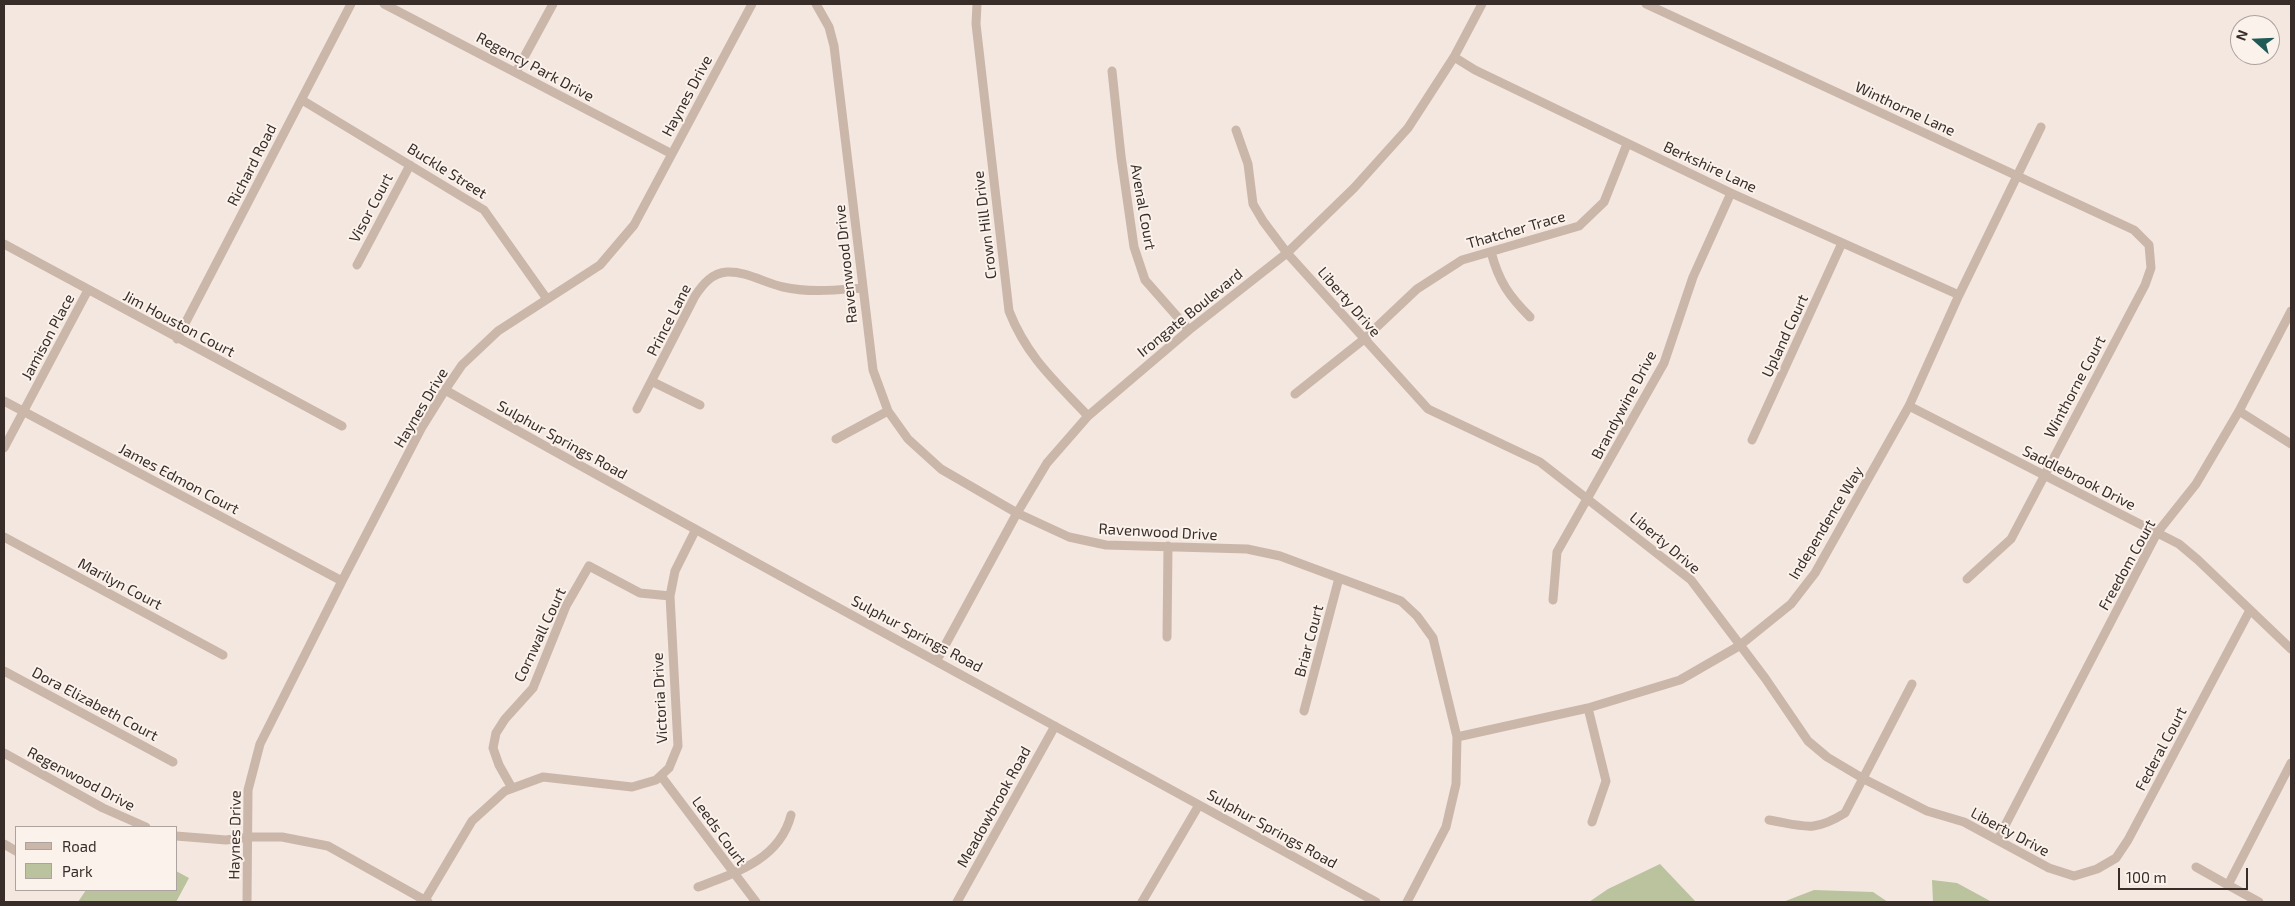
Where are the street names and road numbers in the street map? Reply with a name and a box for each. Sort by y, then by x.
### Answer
street label: Regency Park Drive [473,28,597,106]
street label: Haynes Drive [658,52,716,140]
street label: Winthorne Lane [1852,78,1958,140]
street label: Richard Road [224,121,280,209]
street label: Berkshire Lane [1660,138,1760,196]
street label: Buckle Street [404,139,490,203]
street label: Avenal Court [1127,163,1159,251]
street label: Visor Court [345,170,397,246]
street label: Crown Hill Drive [969,170,1001,280]
street label: Ravenwood Drive [831,204,861,324]
street label: Thatcher Trace [1465,207,1567,253]
street label: Liberty Drive [1314,263,1384,341]
street label: Irongate Boulevard [1134,265,1246,361]
street label: Prince Lane [643,281,695,359]
street label: Jim Houston Court [120,287,238,361]
street label: Jamison Place [18,291,78,383]
street label: Upland Court [1758,292,1812,380]
street label: Winthorne Court [2041,333,2109,441]
street label: Brandywine Drive [1588,348,1660,462]
street label: Haynes Drive [390,365,452,451]
street label: Sulphur Springs Road [494,397,630,483]
street label: James Edmon Court [116,440,242,518]
street label: Saddlebrook Drive [2020,442,2138,514]
street label: Independence Way [1785,463,1867,583]
street label: Liberty Drive [1626,508,1704,578]
street label: Freedom Court [2095,517,2159,613]
street label: Ravenwood Drive [1098,520,1218,544]
street label: Marilyn Court [75,554,165,614]
street label: Cornwall Court [510,585,570,685]
street label: Sulphur Springs Road [848,592,986,676]
street label: Briar Court [1291,603,1327,679]
street label: Victoria Drive [649,652,671,744]
street label: Dora Elizabeth Court [29,663,161,745]
street label: Federal Court [2131,704,2191,794]
street label: Regenwood Drive [24,743,138,815]
street label: Meadowbrook Road [953,743,1035,871]
street label: Sulphur Springs Road [1204,786,1340,872]
street label: Haynes Drive [225,790,245,880]
street label: Leeds Court [688,793,750,869]
street label: Liberty Drive [1968,804,2052,860]

